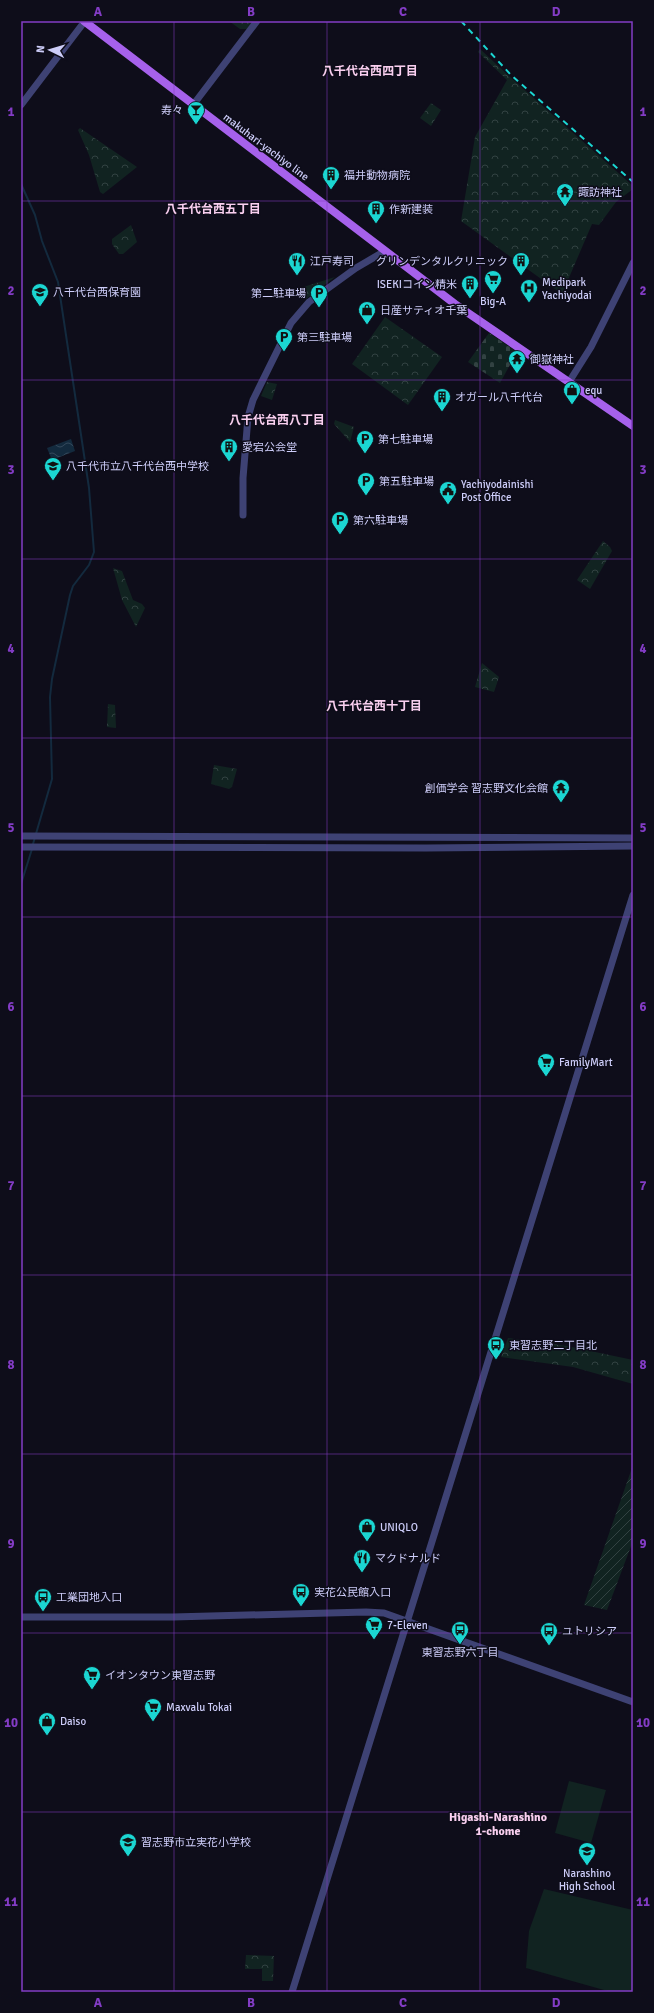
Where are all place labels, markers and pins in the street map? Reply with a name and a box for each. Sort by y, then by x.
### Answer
bar icon: 寿々 [186,100,206,125]
place label: 寿々 [161,104,183,117]
building icon: 福井動物病院 [321,165,341,190]
place label: 福井動物病院 [344,169,410,182]
temple icon: 諏訪神社 [555,182,575,207]
place label: 諏訪神社 [578,186,622,199]
building icon: 作新建装 [366,199,386,224]
place label: 作新建装 [389,203,433,216]
restaurant icon: 江戸寿司 [287,251,307,276]
building icon: グリンデンタルクリニック [511,251,531,276]
place label: 江戸寿司 [310,255,354,268]
place label: グリンデンタルクリニック [376,255,508,268]
supermarket icon: Big-A [483,269,503,294]
building icon: ISEKIコイン精米 [460,274,480,299]
place label: Medipark Yachiyodai [542,276,592,302]
place label: ISEKIコイン精米 [377,278,457,291]
hospital icon: Medipark Yachiyodai [519,278,539,303]
school or university icon: 八千代台西保育園 [30,282,50,307]
parking icon: 第二駐車場 [309,283,329,308]
place label: 八千代台西保育園 [53,286,141,299]
place label: 第二駐車場 [251,287,306,300]
place label: Big-A [480,295,506,308]
shop icon: 日産サティオ千葉 [357,300,377,325]
place label: 日産サティオ千葉 [380,304,467,317]
parking icon: 第三駐車場 [274,327,294,352]
place label: 第三駐車場 [297,331,352,344]
temple icon: 御嶽神社 [507,349,527,374]
place label: 御嶽神社 [529,353,574,366]
shop icon: equ [562,380,582,405]
place label: equ [585,384,602,397]
building icon: オガール八千代台 [432,387,452,412]
place label: オガール八千代台 [455,391,543,404]
parking icon: 第七駐車場 [355,429,375,454]
place label: 第七駐車場 [378,433,433,446]
building icon: 愛宕公会堂 [219,437,239,462]
place label: 愛宕公会堂 [242,441,297,454]
school or university icon: 八千代市立八千代台西中学校 [43,456,63,481]
place label: 八千代市立八千代台西中学校 [66,460,209,473]
parking icon: 第五駐車場 [356,471,376,496]
place label: 第五駐車場 [379,475,434,488]
place label: Yachiyodainishi Post Office [461,478,534,504]
public building icon: Yachiyodainishi Post Office [438,480,458,505]
parking icon: 第六駐車場 [330,510,350,535]
place label: 第六駐車場 [353,514,408,527]
temple icon: 創価学会 習志野文化会館 [551,778,571,803]
place label: 創価学会 習志野文化会館 [425,782,548,795]
supermarket icon: FamilyMart [536,1052,556,1077]
place label: FamilyMart [559,1056,613,1069]
bus stop icon: 東習志野二丁目北 [486,1335,506,1360]
place label: 東習志野二丁目北 [509,1339,597,1352]
shop icon: UNIQLO [357,1517,377,1542]
place label: UNIQLO [380,1521,418,1534]
restaurant icon: マクドナルド [352,1548,372,1573]
place label: マクドナルド [375,1552,441,1565]
bus stop icon: 実花公民館入口 [291,1582,311,1607]
place label: 実花公民館入口 [314,1586,391,1599]
bus stop icon: 工業団地入口 [33,1587,53,1612]
place label: 工業団地入口 [56,1591,122,1604]
supermarket icon: 7-Eleven [364,1615,384,1640]
place label: 7-Eleven [387,1619,428,1632]
bus stop icon: 東習志野六丁目 [450,1620,470,1645]
bus stop icon: ユトリシア [539,1621,559,1646]
place label: ユトリシア [562,1625,617,1638]
place label: 東習志野六丁目 [422,1646,499,1659]
supermarket icon: イオンタウン東習志野 [82,1665,102,1690]
place label: イオンタウン東習志野 [105,1669,215,1682]
supermarket icon: Maxvalu Tokai [143,1697,163,1722]
place label: Maxvalu Tokai [166,1701,232,1714]
shop icon: Daiso [37,1711,57,1736]
place label: Daiso [60,1715,86,1728]
school or university icon: 習志野市立実花小学校 [118,1832,138,1857]
place label: 習志野市立実花小学校 [141,1836,251,1849]
school or university icon: Narashino High School [577,1841,597,1866]
place label: Narashino High School [559,1867,615,1893]

